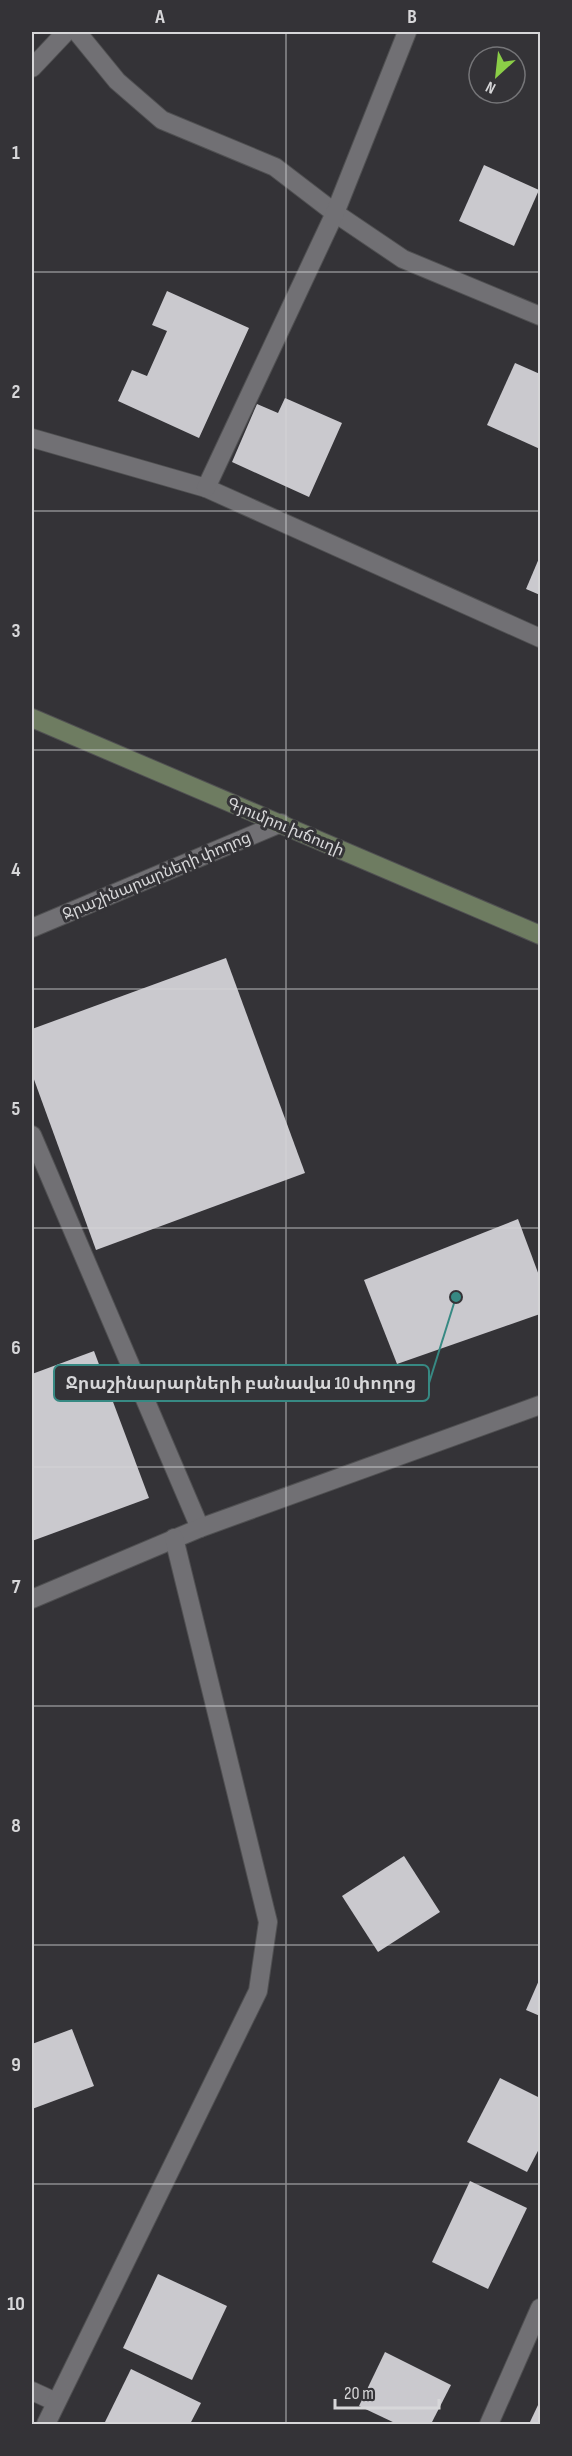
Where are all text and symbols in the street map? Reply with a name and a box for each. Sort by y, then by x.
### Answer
text: A [154,5,165,29]
text: B [407,5,417,29]
north arrow [467,45,527,105]
text: N [483,77,499,97]
text: 1 [12,141,20,165]
text: 2 [12,380,20,404]
text: 3 [12,619,21,643]
street label: Գյումրու խճուղի [224,794,347,861]
street label: Ջրաշինարարների փողոց [60,828,253,925]
text: 4 [11,858,21,882]
text: 5 [12,1097,21,1121]
text: 6 [11,1336,21,1360]
callout: Ջրաշինարարների բանավա 10 փողոց [54,1365,429,1401]
text: Ջրաշինարարների բանավա 10 փողոց [66,1373,416,1394]
text: 7 [12,1575,21,1599]
text: 8 [11,1814,21,1838]
text: 9 [11,2053,21,2077]
text: 10 [7,2292,25,2316]
scale bar [335,2372,438,2410]
text: 20 m [344,2383,374,2404]

